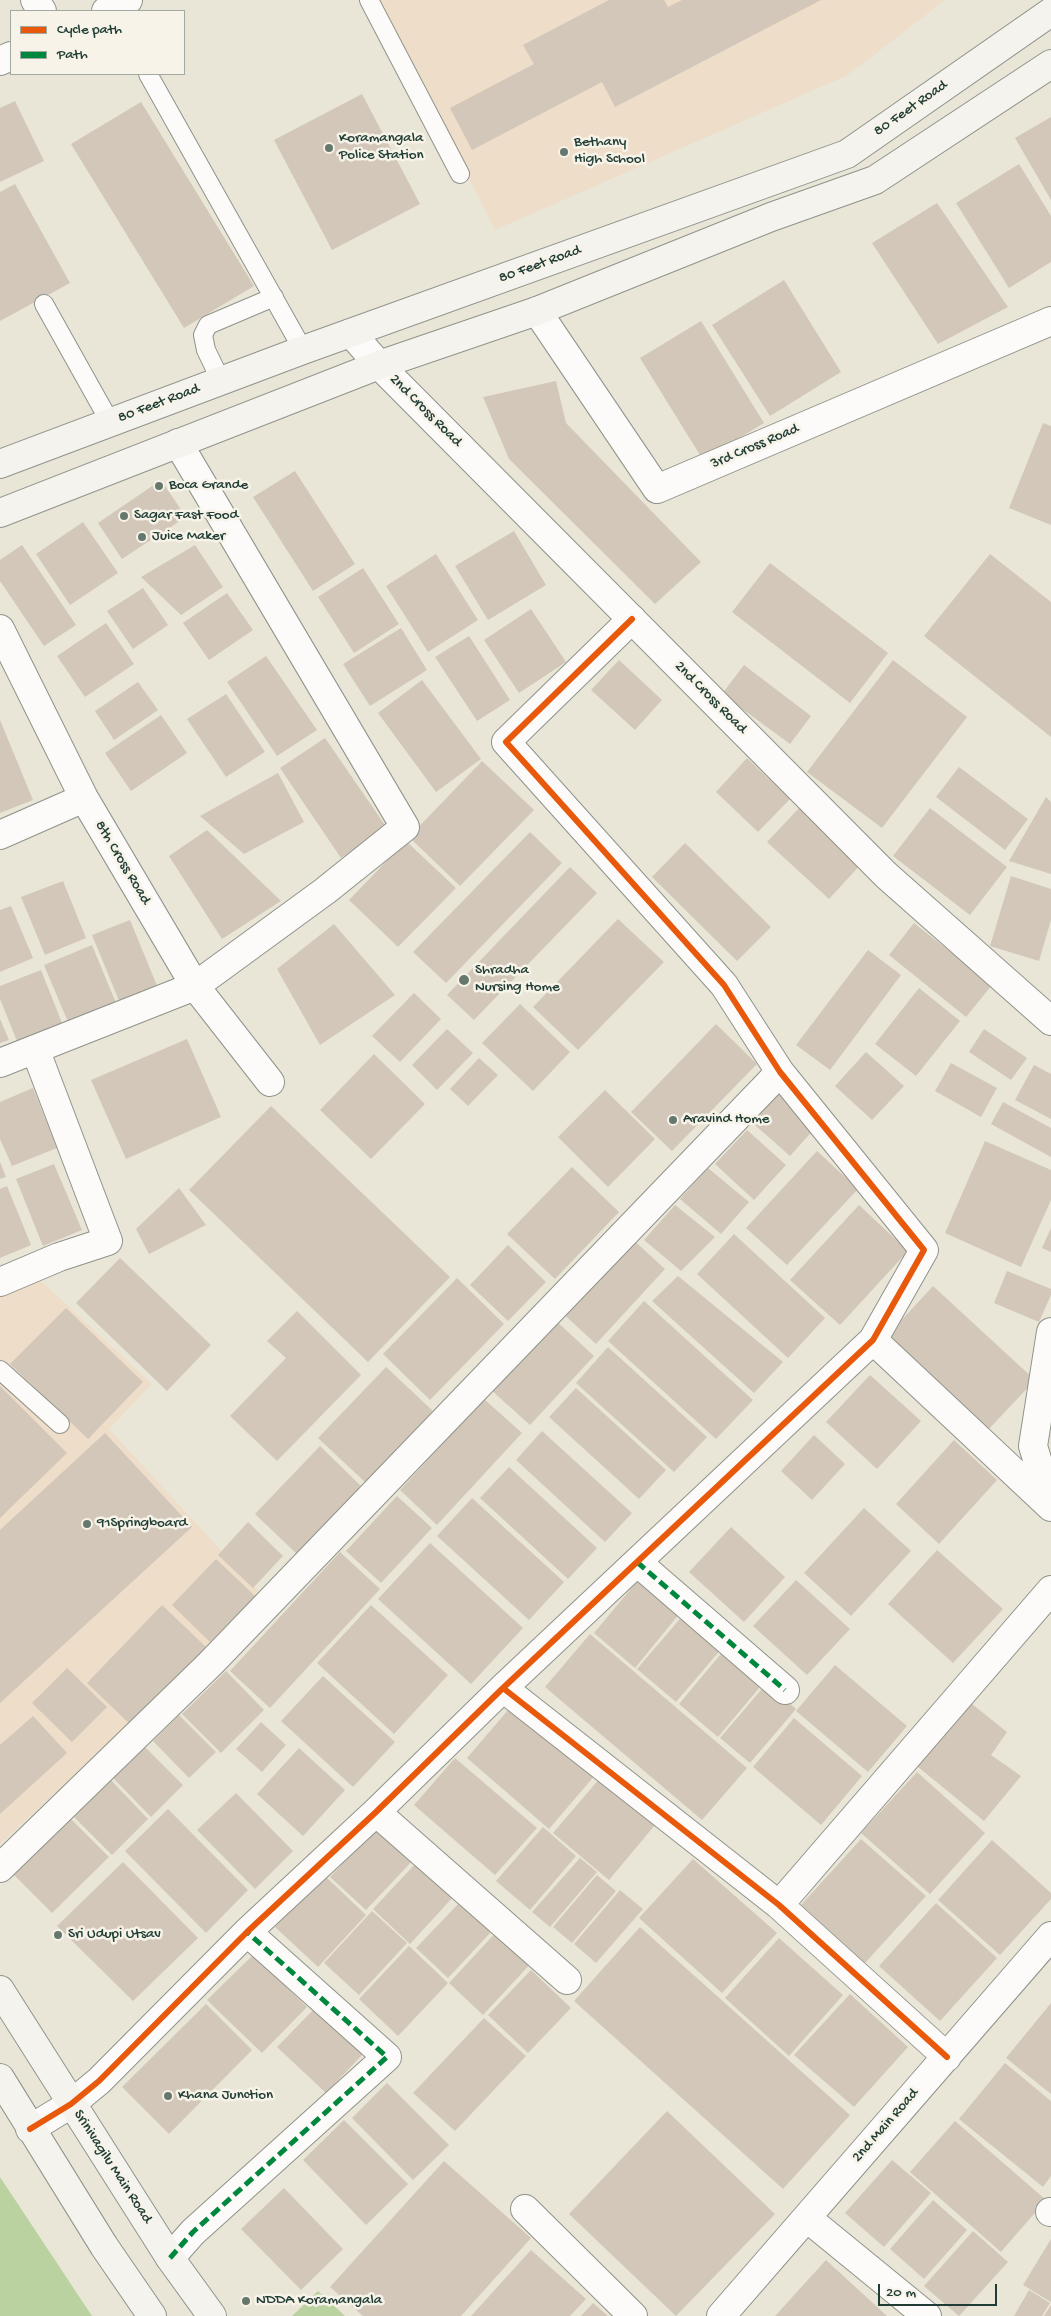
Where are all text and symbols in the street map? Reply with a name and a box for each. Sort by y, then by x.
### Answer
legend [10,10,185,75]
text: Cycle path [57,21,122,39]
text: Path [57,46,88,64]
street label: 80 Feet Road [871,77,951,141]
place label: Koramangala Police Station [339,130,424,165]
place label: Bethany High School [574,134,645,169]
marker: Koramangala Police Station [323,142,335,154]
marker: Bethany High School [558,146,570,158]
street label: 80 Feet Road [497,242,583,288]
street label: 2nd Cross Road [385,371,465,451]
street label: 80 Feet Road [116,380,202,428]
street label: 3rd Cross Road [708,420,802,474]
place label: Boca Grande [169,477,248,495]
marker: Boca Grande [153,480,165,492]
place label: Sagar Fast Food [134,507,238,525]
marker: Sagar Fast Food [118,510,130,522]
place label: Juice Maker [152,528,225,546]
marker: Juice Maker [136,531,148,543]
street label: 2nd Cross Road [670,658,750,738]
street label: 8th Cross Road [90,818,154,908]
place label: Shradha Nursing Home [475,962,560,997]
marker: Shradha Nursing Home [457,973,471,987]
place label: Aravind Home [683,1111,770,1129]
marker: Aravind Home [667,1114,679,1126]
place label: 91Springboard [97,1515,187,1533]
marker: 91Springboard [81,1518,93,1530]
place label: Sri Udupi Utsav [68,1926,161,1944]
marker: Sri Udupi Utsav [52,1929,64,1941]
street label: 2nd Main Road [849,2085,923,2167]
place label: Khana Junction [178,2087,273,2105]
marker: Khana Junction [162,2090,174,2102]
street label: Srinivagilu Main Road [69,2107,155,2227]
scale bar [881,2274,1000,2306]
text: 20 m [886,2284,916,2302]
place label: NDDA Koramangala [256,2292,382,2310]
marker: NDDA Koramangala [240,2295,252,2307]

